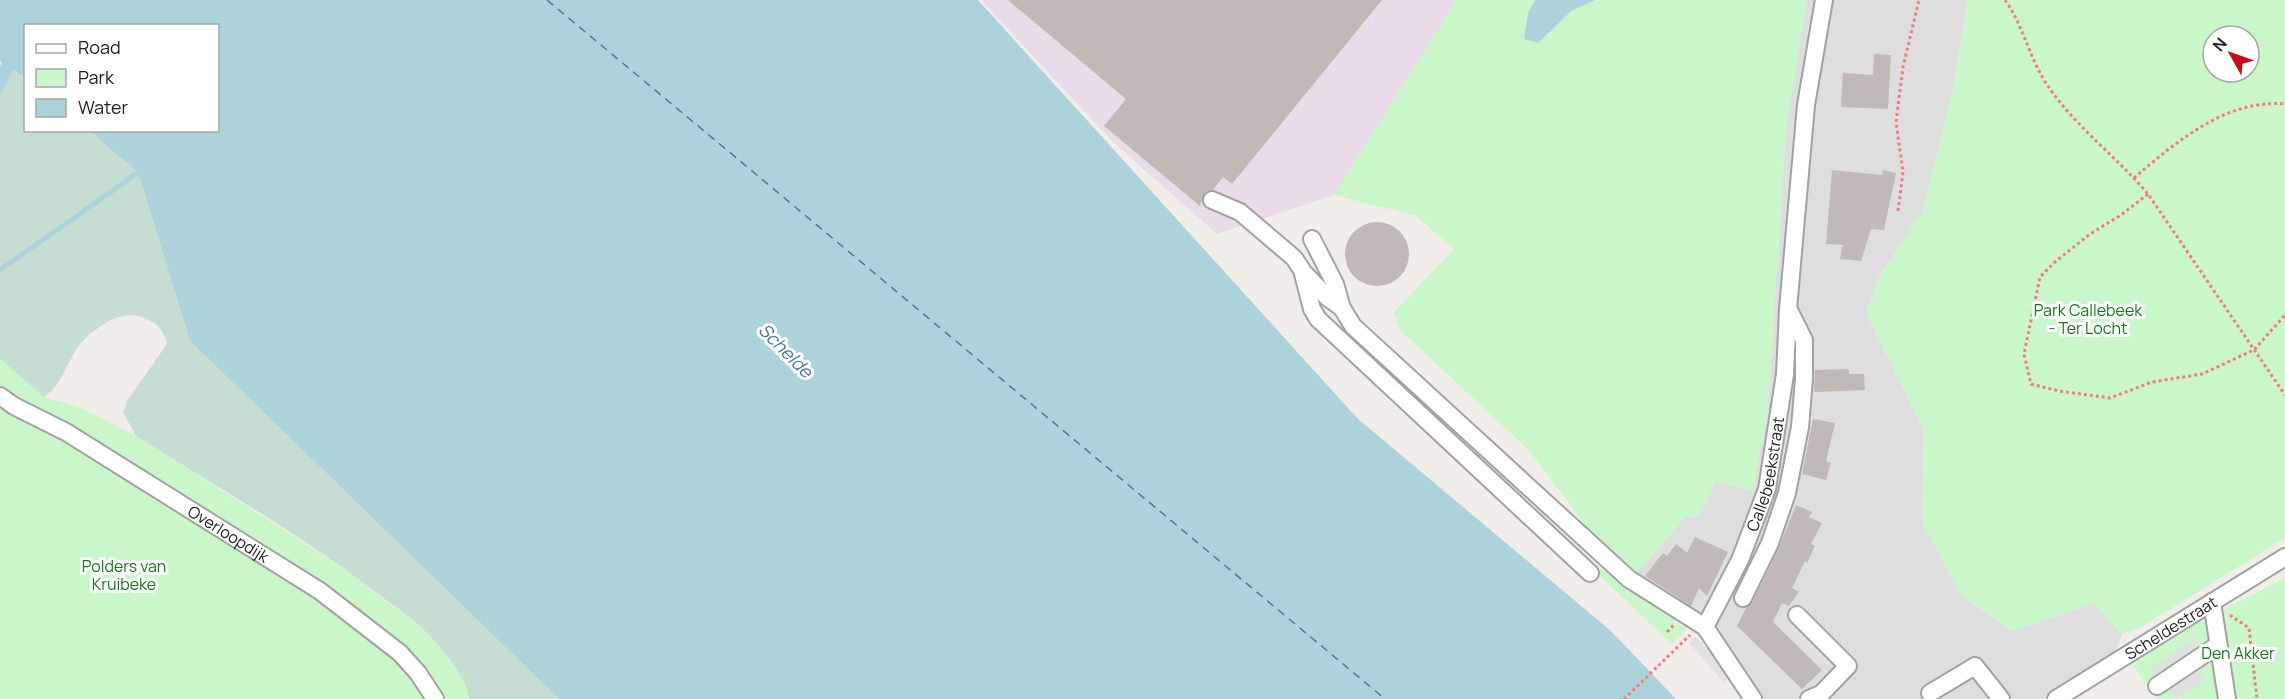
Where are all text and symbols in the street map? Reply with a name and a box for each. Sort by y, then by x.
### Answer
legend [24,24,219,132]
north arrow [2201,24,2261,84]
text: N [2207,33,2232,56]
text: Road [78,35,121,59]
text: Park [78,65,115,89]
text: Water [78,95,128,119]
park label: Park Callebeek - Ter Locht [2034,299,2143,339]
water label: Schelde [754,318,819,383]
street label: Callebeekstraat [1741,415,1789,534]
street label: Overloopdijk [184,500,274,568]
park label: Polders van Kruibeke [82,555,166,595]
street label: Scheldestraat [2120,591,2221,665]
park label: Den Akker [2201,642,2275,664]

